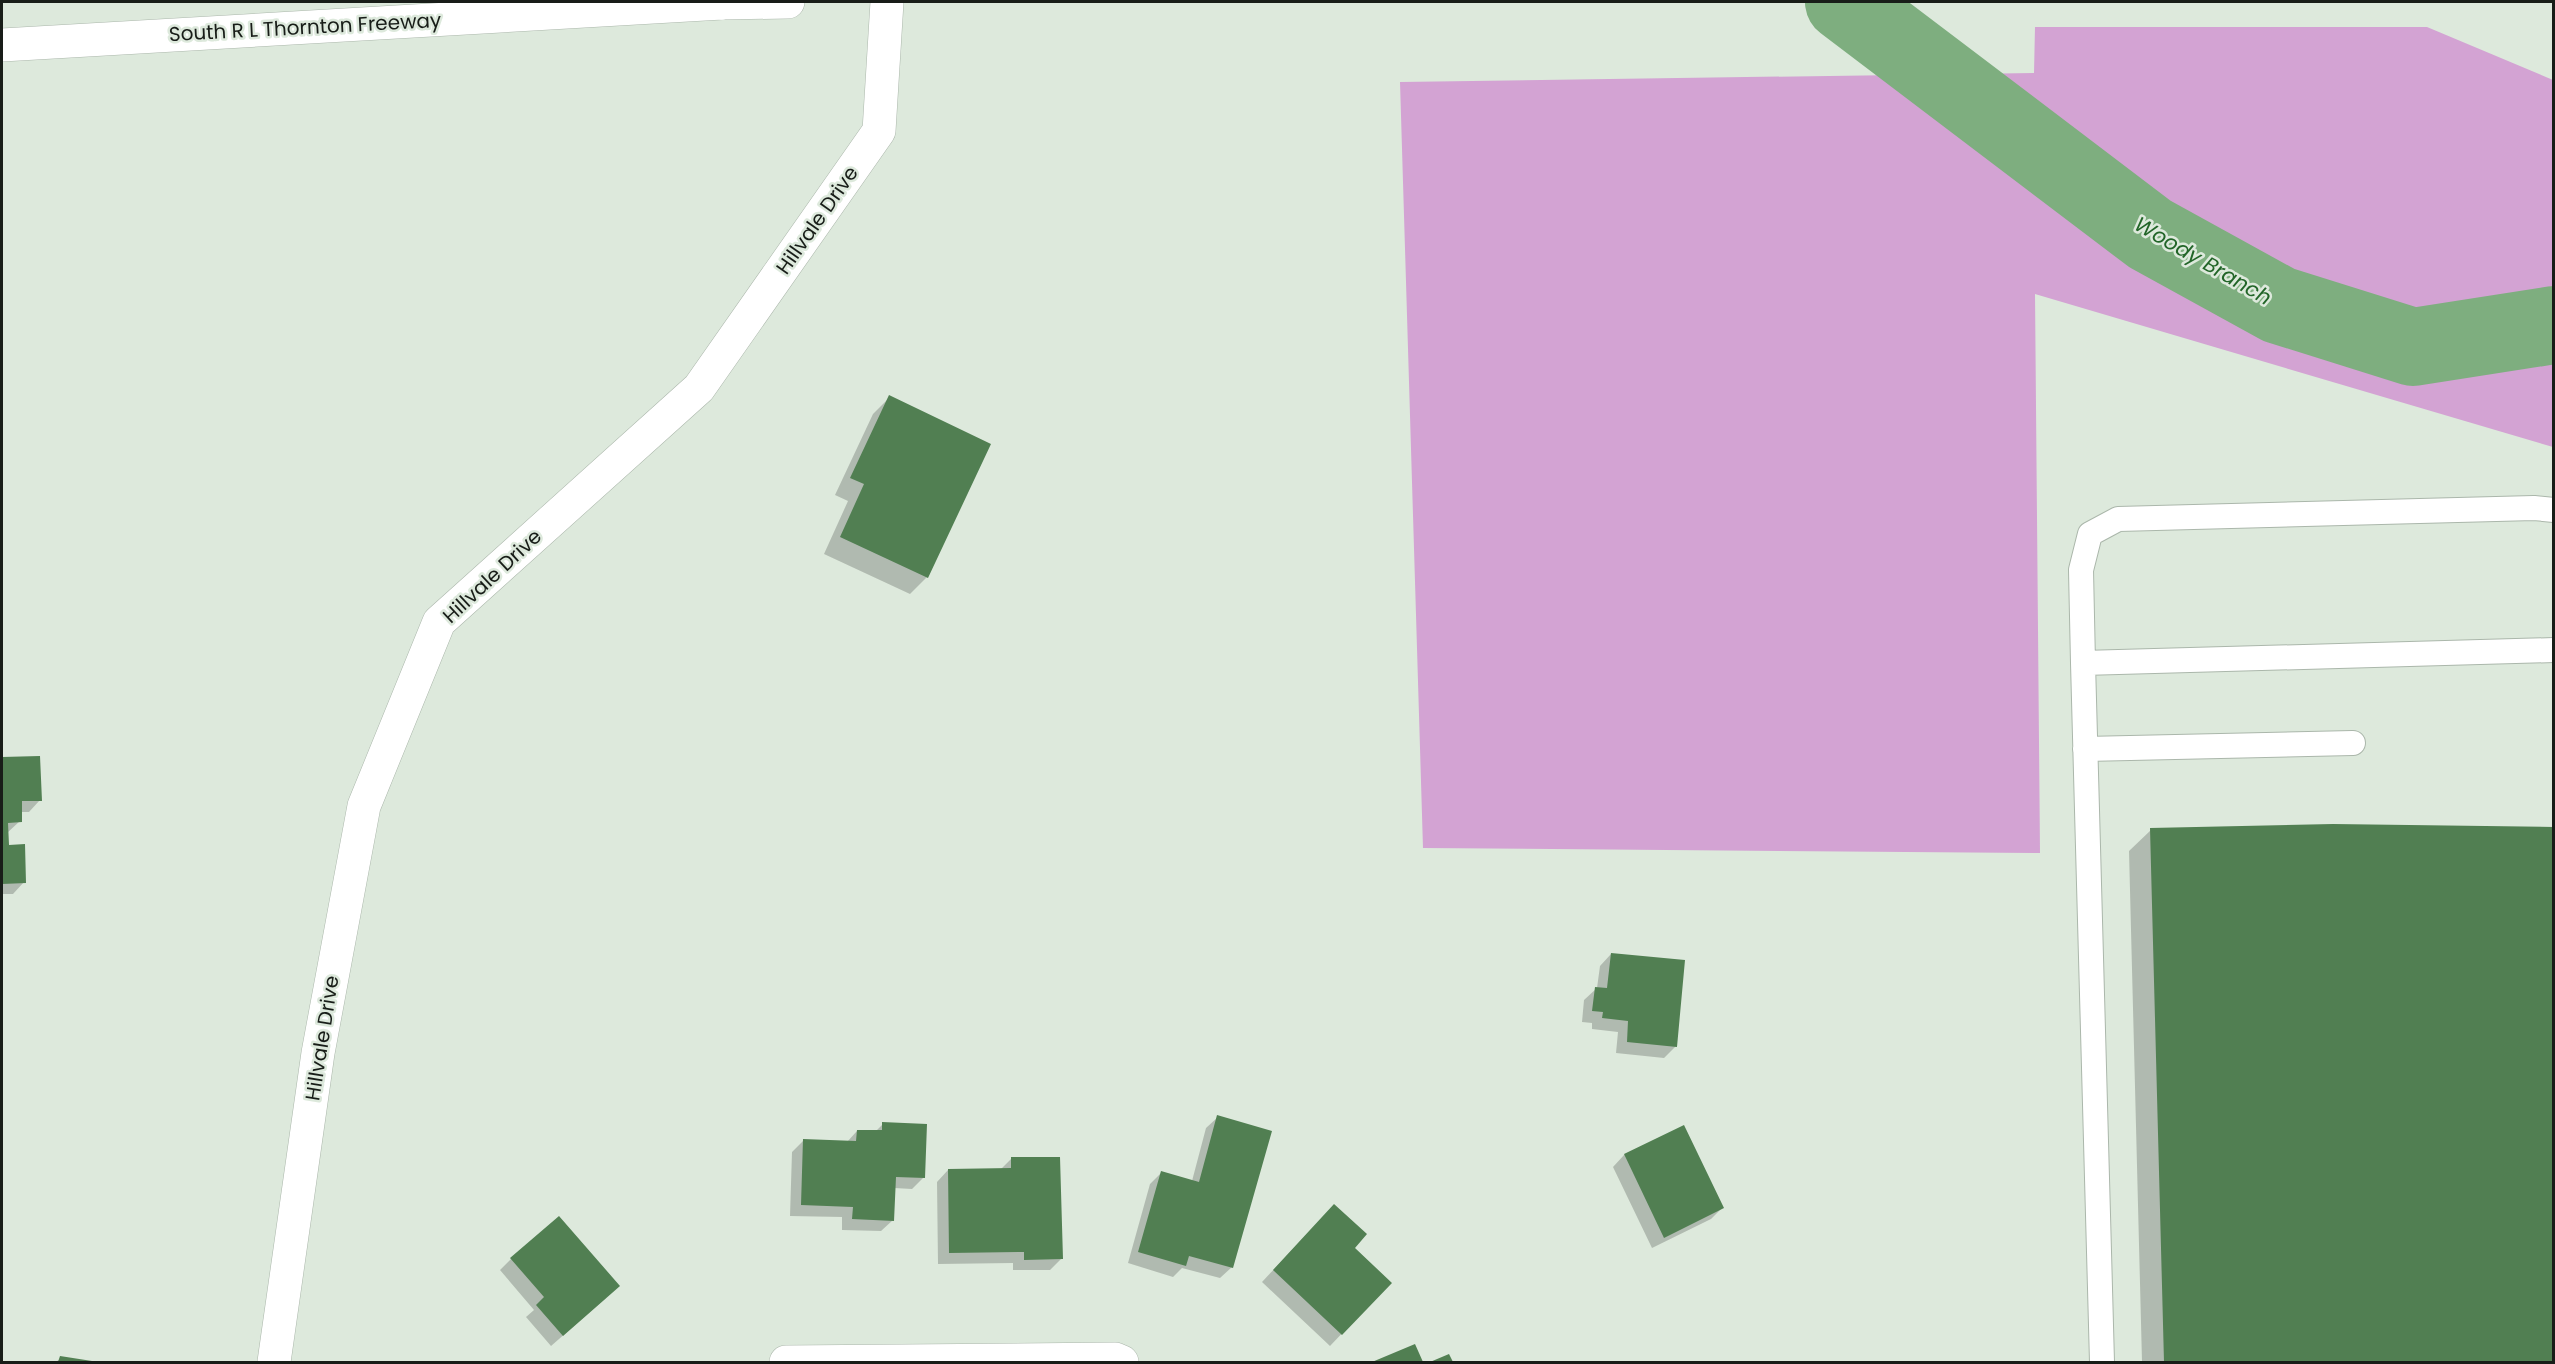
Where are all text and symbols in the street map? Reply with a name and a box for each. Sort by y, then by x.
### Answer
street label: South R L Thornton Freeway [168,6,442,48]
street label: Hillvale Drive [769,160,865,280]
water label: Woody Branch [2129,209,2277,312]
street label: Hillvale Drive [436,523,548,629]
street label: Hillvale Drive [298,974,346,1102]

